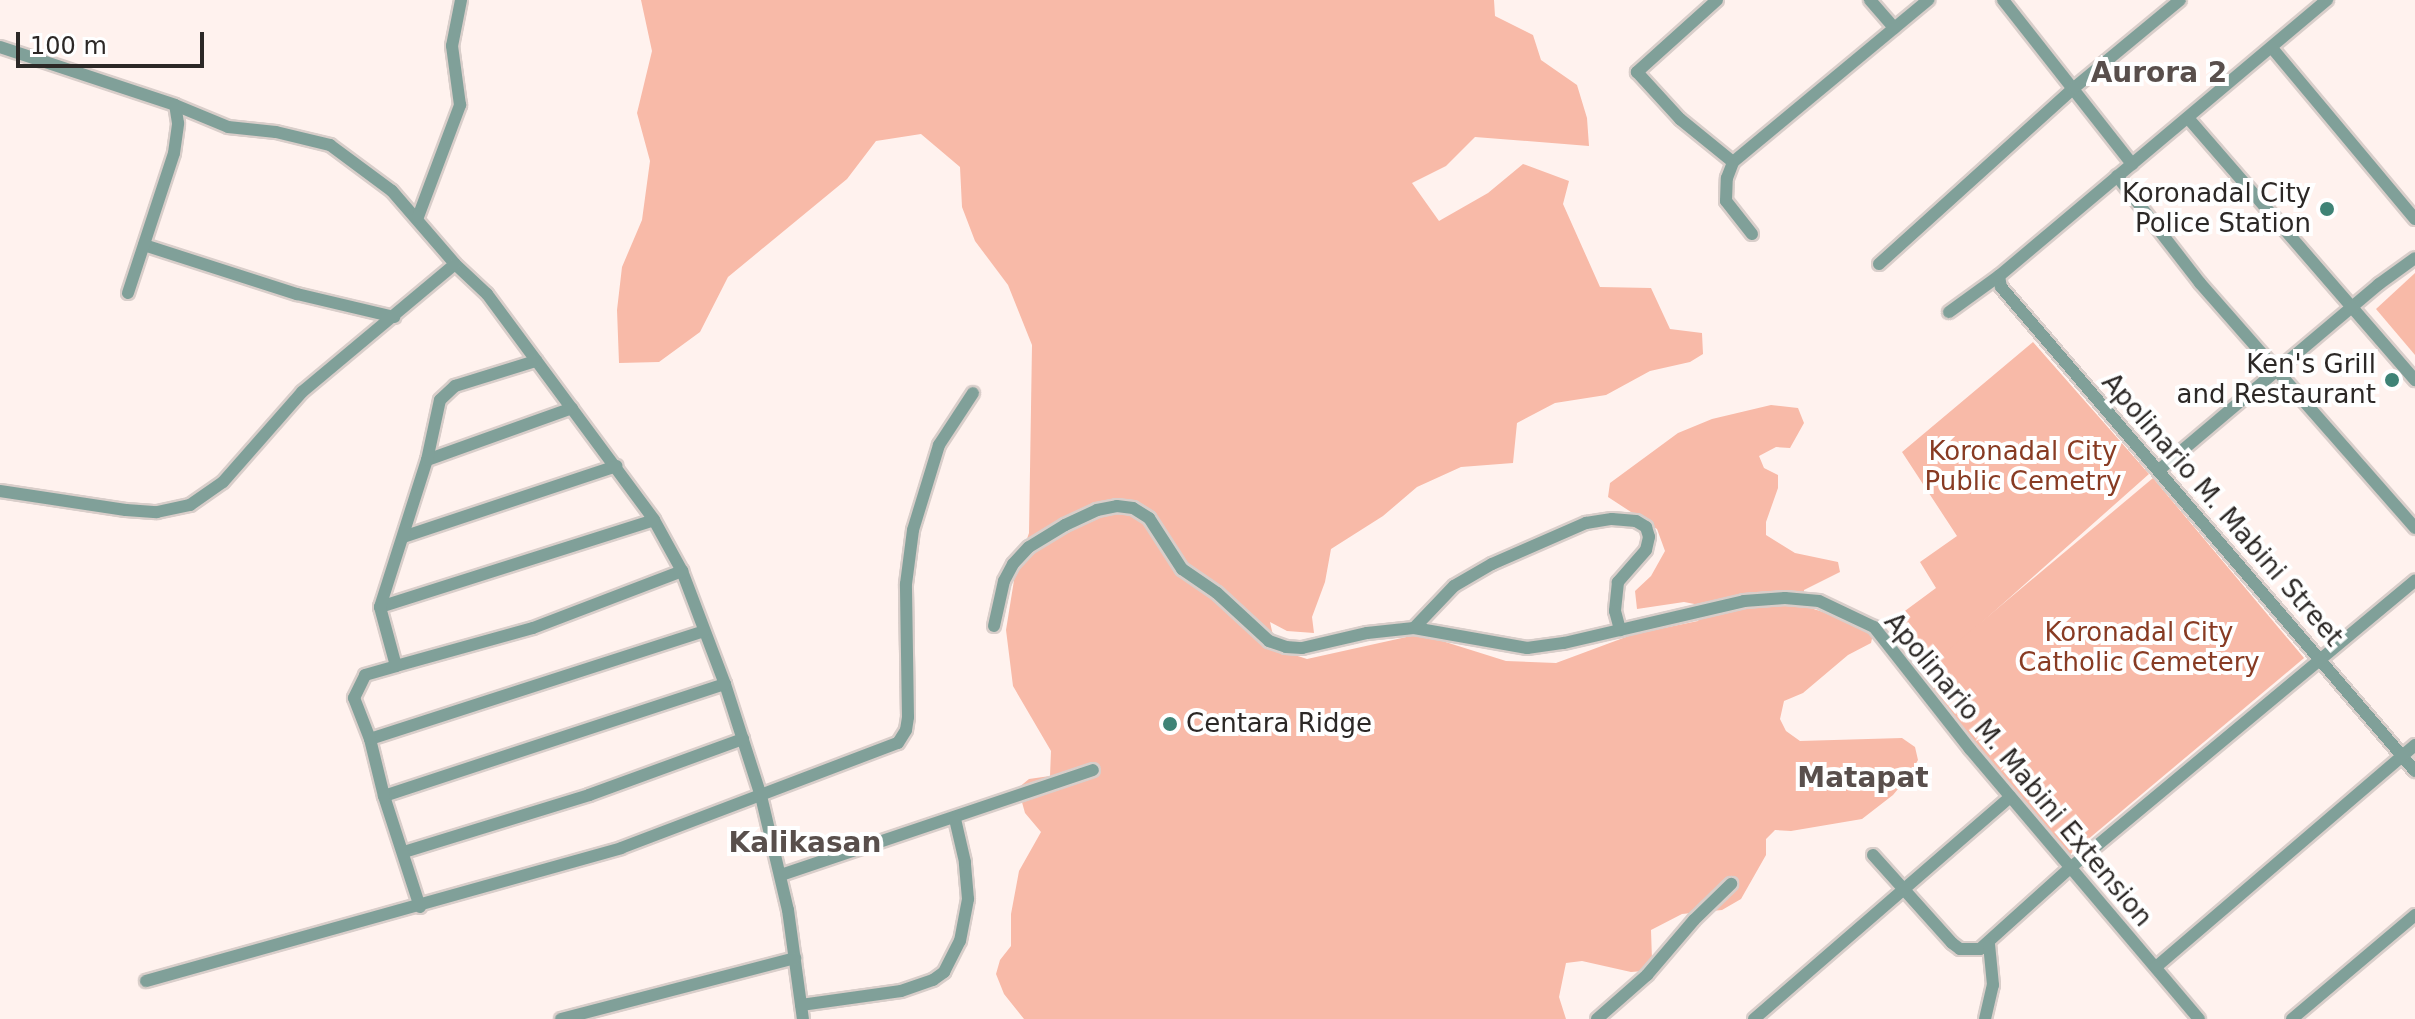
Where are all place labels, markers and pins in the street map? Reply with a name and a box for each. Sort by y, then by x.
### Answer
place label: Koronadal City Police Station [2122,178,2311,240]
marker: Koronadal City Police Station [2318,200,2336,218]
place label: Ken's Grill and Restaurant [2176,349,2376,410]
marker: Ken's Grill and Restaurant [2383,371,2401,389]
place label: Centara Ridge [1186,708,1372,740]
marker: Centara Ridge [1161,715,1179,733]

